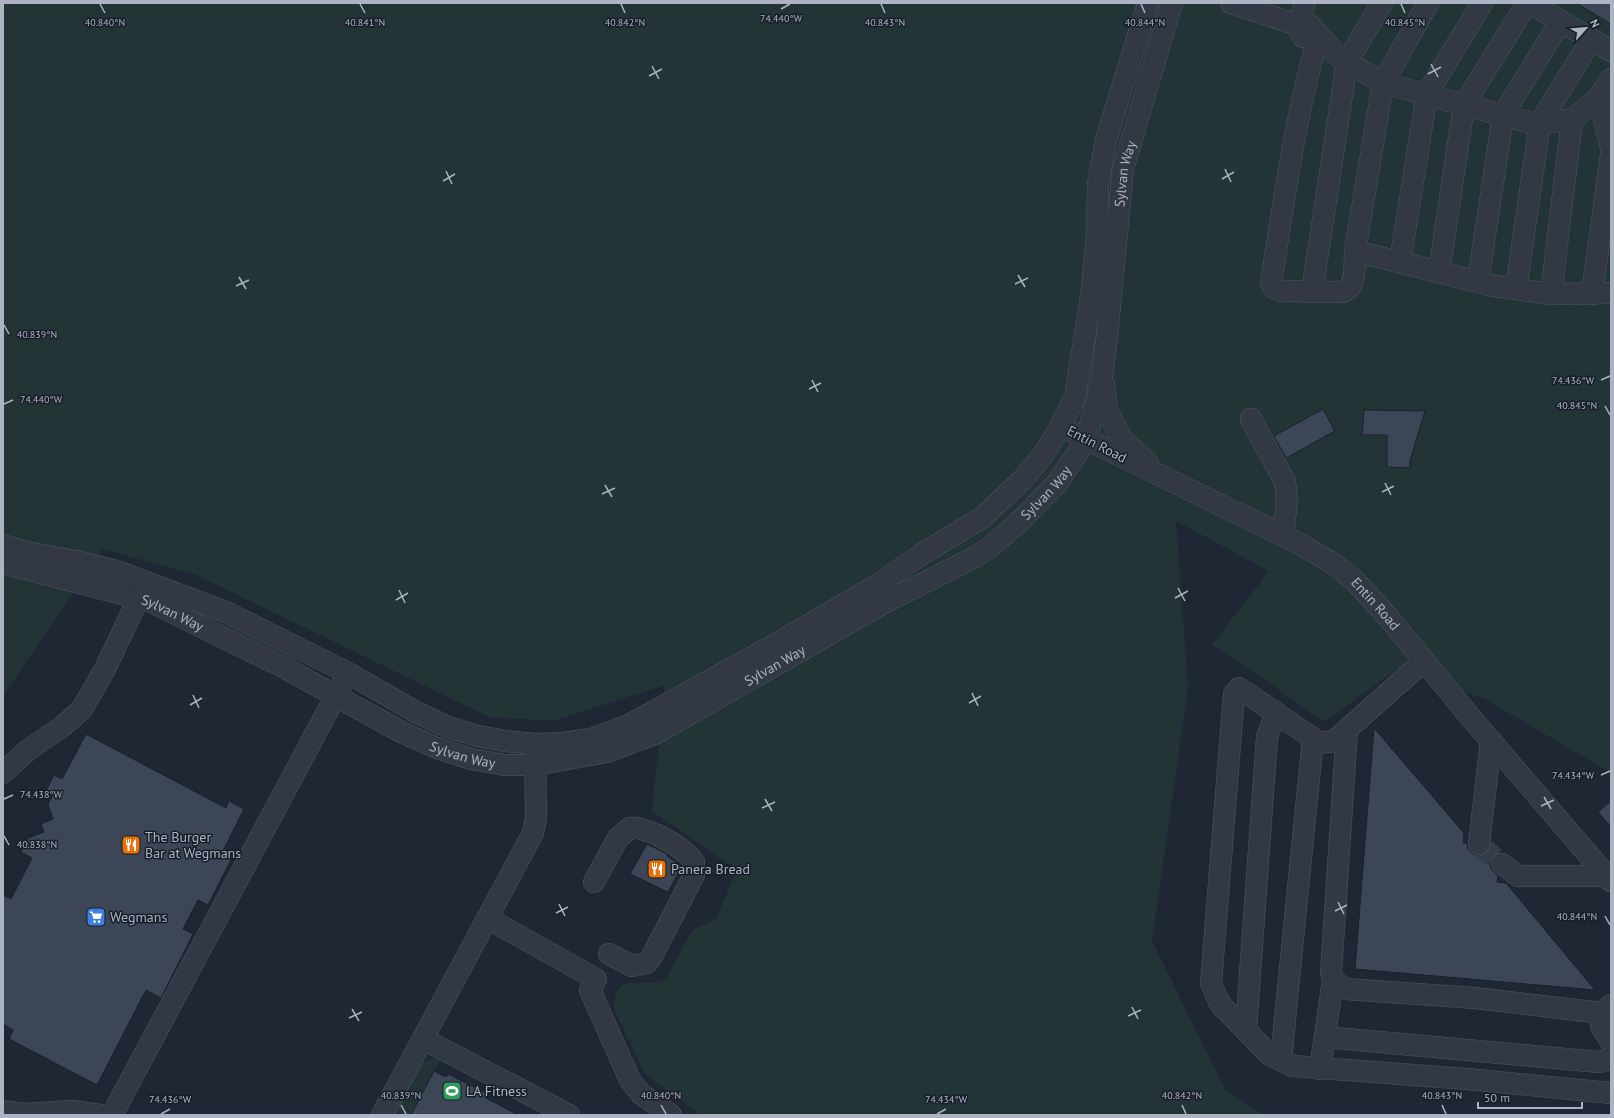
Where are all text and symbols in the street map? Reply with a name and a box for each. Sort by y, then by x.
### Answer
north arrow [1566,8,1606,48]
text: 74.440°W [760,12,803,25]
text: 40.840°N [85,16,125,29]
text: 40.841°N [345,16,385,29]
text: 40.842°N [605,16,645,29]
text: 40.843°N [865,16,905,29]
text: 40.844°N [1125,16,1165,29]
text: 40.845°N [1385,16,1425,29]
text: N [1587,17,1603,30]
street label: Sylvan Way [1110,138,1140,208]
text: 40.839°N [17,328,57,341]
text: 74.436°W [1552,374,1595,387]
text: 74.440°W [20,393,63,406]
text: 40.845°N [1557,399,1597,412]
street label: Entin Road [1064,421,1130,467]
street label: Sylvan Way [1017,462,1076,524]
street label: Entin Road [1347,574,1404,634]
street label: Sylvan Way [139,590,207,636]
street label: Sylvan Way [741,641,809,690]
street label: Sylvan Way [427,737,497,772]
text: 74.434°W [1552,769,1595,782]
text: 74.438°W [20,788,63,801]
place label: The Burger Bar at Wegmans [145,828,241,862]
restaurant icon: The Burger Bar at Wegmans [120,834,142,856]
text: 40.838°N [17,838,57,851]
restaurant icon: Panera Bread [646,858,668,880]
place label: Panera Bread [671,860,750,878]
supermarket icon: Wegmans [85,906,107,928]
place label: Wegmans [110,908,167,926]
text: 40.844°N [1557,910,1597,923]
sports icon: LA Fitness [441,1080,463,1102]
place label: LA Fitness [466,1082,527,1100]
scale bar [1478,1084,1582,1110]
text: 40.839°N [381,1089,421,1102]
text: 40.840°N [641,1089,681,1102]
text: 40.842°N [1162,1089,1202,1102]
text: 40.843°N [1422,1089,1462,1102]
text: 50 m [1484,1090,1510,1105]
text: 74.436°W [149,1093,192,1106]
text: 74.434°W [925,1093,968,1106]

